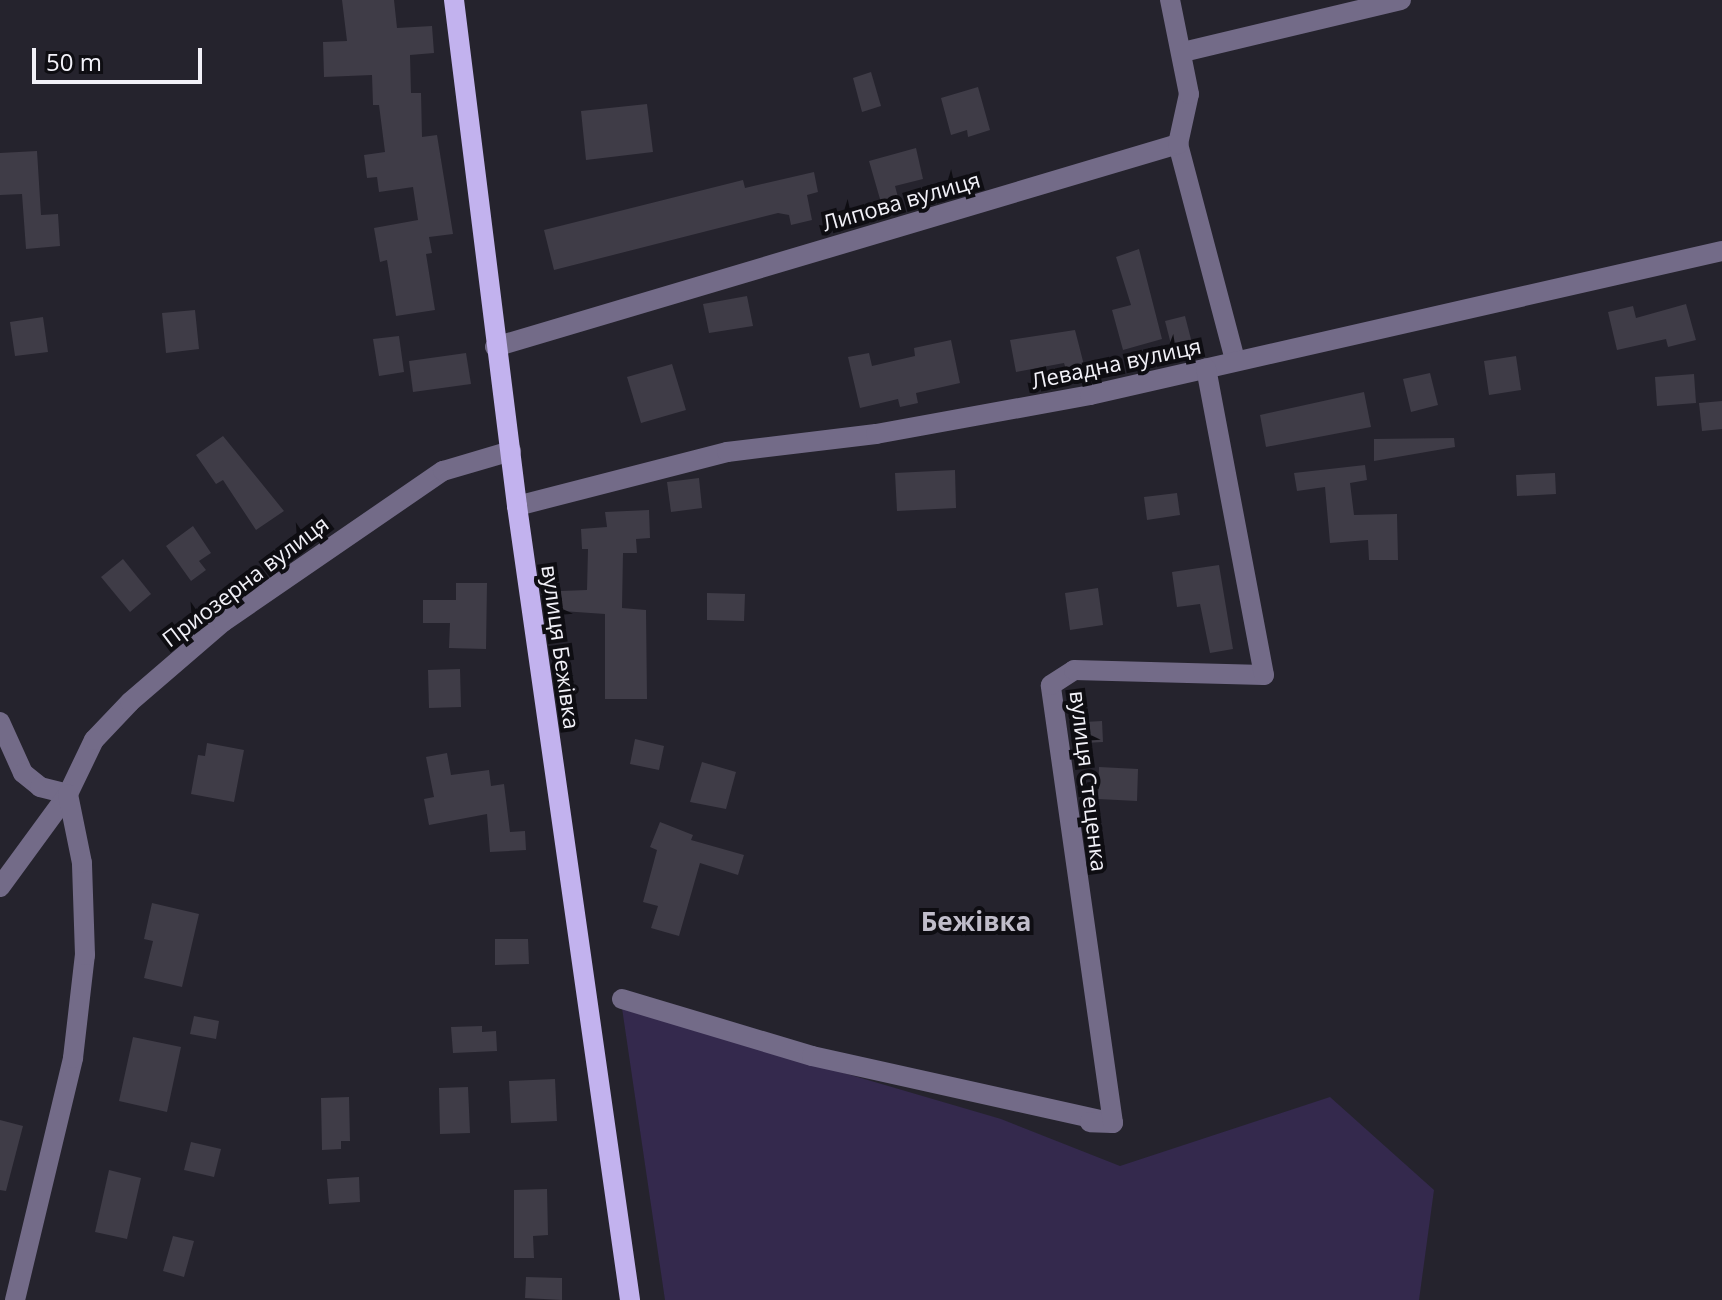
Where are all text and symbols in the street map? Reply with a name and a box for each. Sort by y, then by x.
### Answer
scale bar [36,32,206,82]
text: 50 m [46,45,102,78]
street label: Липова вулиця [819,166,983,236]
street label: Левадна вулиця [1028,332,1204,394]
street label: Приозерна вулиця [157,510,333,652]
street label: вулиця Бежівка [536,563,586,731]
street label: вулиця Стеценка [1065,689,1113,873]
district label: Бежівка [921,906,1031,938]

